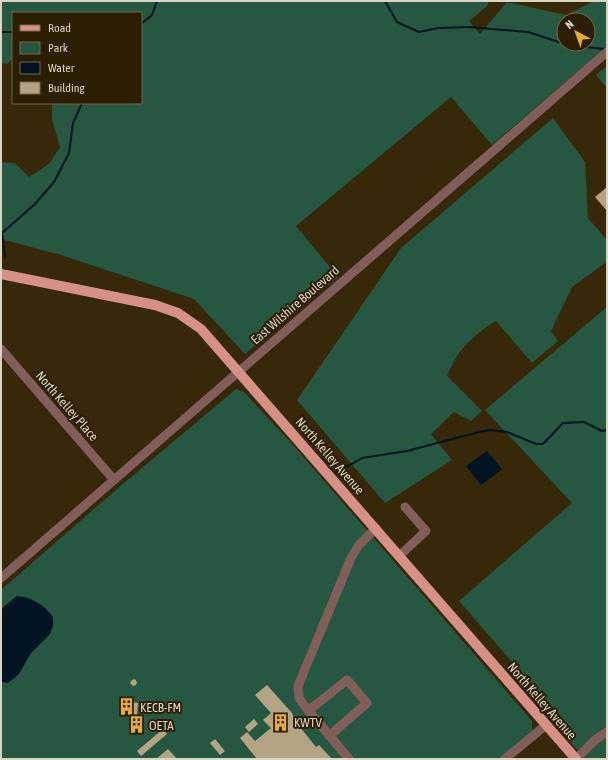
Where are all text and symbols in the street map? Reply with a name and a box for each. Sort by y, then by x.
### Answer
legend [12,12,142,104]
north arrow [556,12,596,52]
text: N [563,18,576,31]
text: Road [48,21,71,35]
text: Park [48,41,69,55]
text: Water [48,61,75,75]
text: Building [48,81,86,95]
street label: East Wilshire Boulevard [248,263,342,347]
street label: North Kelley Place [33,368,101,444]
street label: North Kelley Avenue [293,414,368,498]
street label: North Kelley Avenue [505,659,580,743]
building icon: KECB-FM [117,697,137,717]
place label: KECB-FM [140,700,181,715]
building icon: KWTV [271,712,291,732]
building icon: OETA [126,715,146,735]
place label: KWTV [294,715,323,730]
place label: OETA [149,718,174,733]

